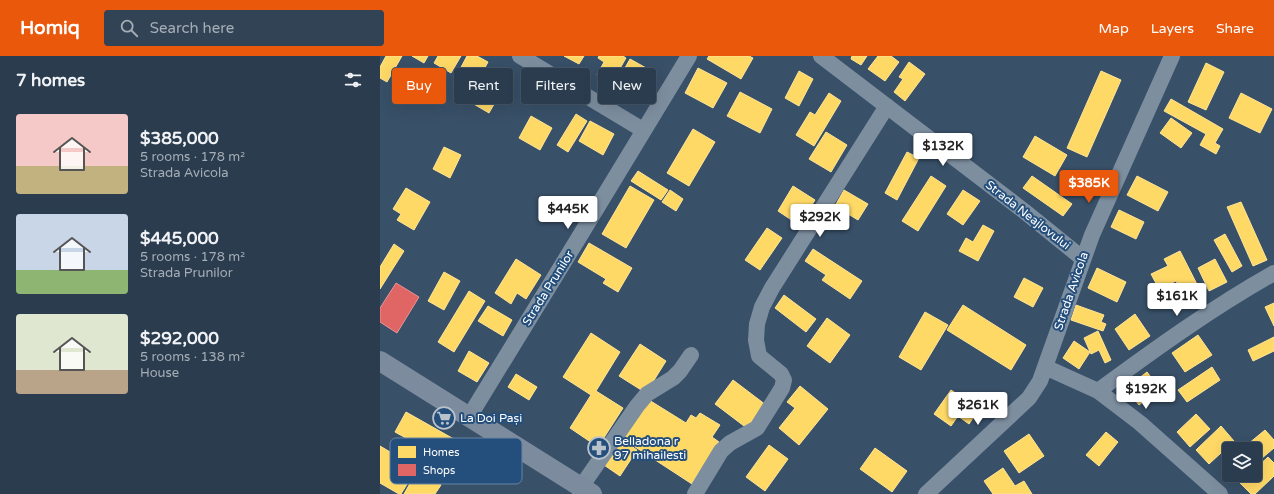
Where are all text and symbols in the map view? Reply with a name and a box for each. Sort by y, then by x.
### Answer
search box [104,10,384,46]
text: Homiq [20,17,80,39]
icon: search [118,17,140,39]
text: Search here [150,19,234,37]
text: Map [1099,20,1129,37]
text: Layers [1151,20,1194,37]
text: Share [1216,20,1254,37]
chip: Buy [392,68,446,104]
chip: Rent [454,68,513,104]
chip: Filters [521,68,590,104]
chip: New [598,68,656,104]
icon: filters [342,69,364,91]
text: 7 homes [16,70,85,91]
text: $385,000 [140,128,219,149]
icon: home [48,130,96,178]
pin: $132K [915,133,971,167]
text: $132K [922,138,964,154]
text: 5 rooms · 178 m² [140,149,245,165]
text: Strada Avicola [140,165,229,181]
pin: $385K [1061,170,1117,204]
text: $385K [1068,175,1110,191]
street label: Strada Neajlovului [983,178,1073,252]
pin: $445K [540,196,596,230]
text: $445K [547,201,589,217]
pin: $292K [792,204,848,238]
text: $292K [799,209,841,225]
text: $445,000 [140,228,219,249]
icon: home [48,230,96,278]
street label: Strada Prunilor [519,248,577,328]
text: 5 rooms · 178 m² [140,249,245,265]
street label: Strada Avicola [1051,250,1091,332]
text: Strada Prunilor [140,265,233,281]
pin: $161K [1149,283,1205,317]
text: $161K [1156,288,1198,304]
text: $292,000 [140,328,219,349]
icon: home [48,330,96,378]
text: 5 rooms · 138 m² [140,349,245,365]
text: House [140,365,179,381]
pin: $192K [1118,376,1174,410]
text: $192K [1125,381,1167,397]
pin: $261K [950,392,1006,426]
text: $261K [957,397,999,413]
supermarket icon: La Doi Pași [431,405,457,431]
place label: La Doi Pași [460,411,522,425]
place label: Belladona r 97 mihailesti [614,434,686,462]
pharmacy icon: Belladona r 97 mihailesti [586,435,612,461]
legend [390,438,522,484]
map controls [1222,442,1262,482]
button: layers [1222,442,1262,482]
text: Homes [423,446,459,459]
text: Shops [423,464,455,477]

